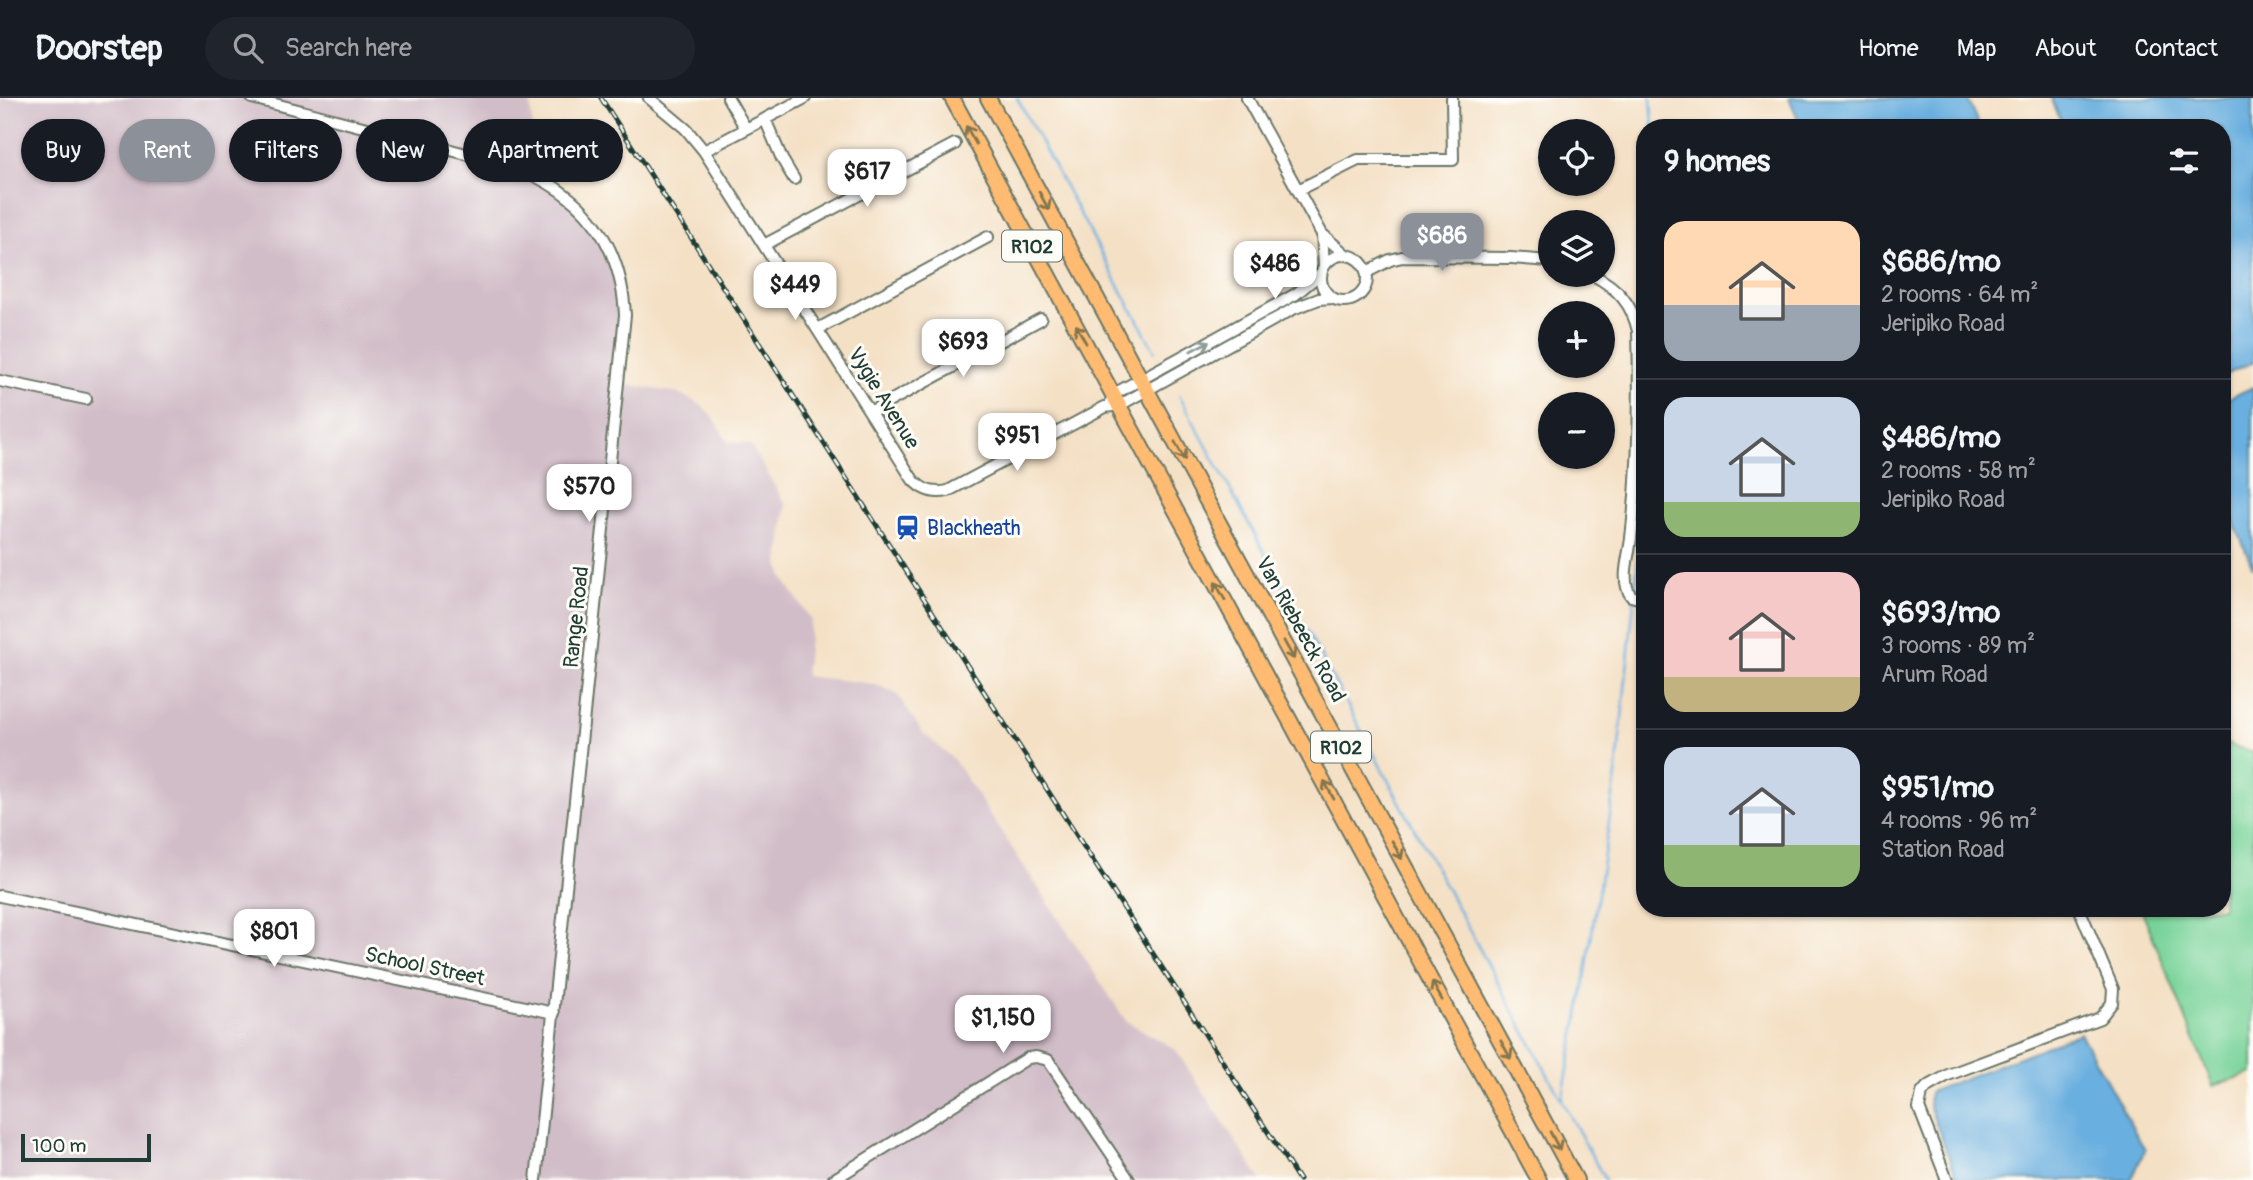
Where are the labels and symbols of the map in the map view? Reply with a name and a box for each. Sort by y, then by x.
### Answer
one-way arrow [964,125,978,145]
pin: $617 [826,150,908,209]
one-way arrow [1038,190,1051,211]
pin: $686 [1401,214,1483,273]
road number: R102 [1002,230,1062,262]
pin: $486 [1234,242,1316,301]
pin: $449 [754,262,836,322]
pin: $693 [922,320,1004,379]
one-way arrow [1074,324,1087,345]
one-way arrow [1189,339,1210,352]
street label: Vygie Avenue [842,342,926,455]
pin: $951 [976,414,1058,473]
one-way arrow [1173,440,1187,460]
pin: $570 [548,464,630,524]
station icon: Blackheath [893,514,921,542]
place label: Blackheath [927,515,1021,542]
street label: Van Riebeeck Road [1249,551,1352,707]
street label: Range Road [558,565,595,669]
one-way arrow [1213,581,1227,601]
one-way arrow [1283,639,1296,660]
road number: R102 [1311,732,1371,762]
one-way arrow [1322,781,1336,801]
one-way arrow [1391,839,1404,860]
pin: $801 [233,910,315,969]
street label: School Street [363,941,488,992]
one-way arrow [1430,981,1444,1001]
pin: $1,150 [946,996,1060,1055]
one-way arrow [1500,1039,1513,1060]
scale bar [21,1131,150,1163]
one-way arrow [1549,1131,1563,1151]

